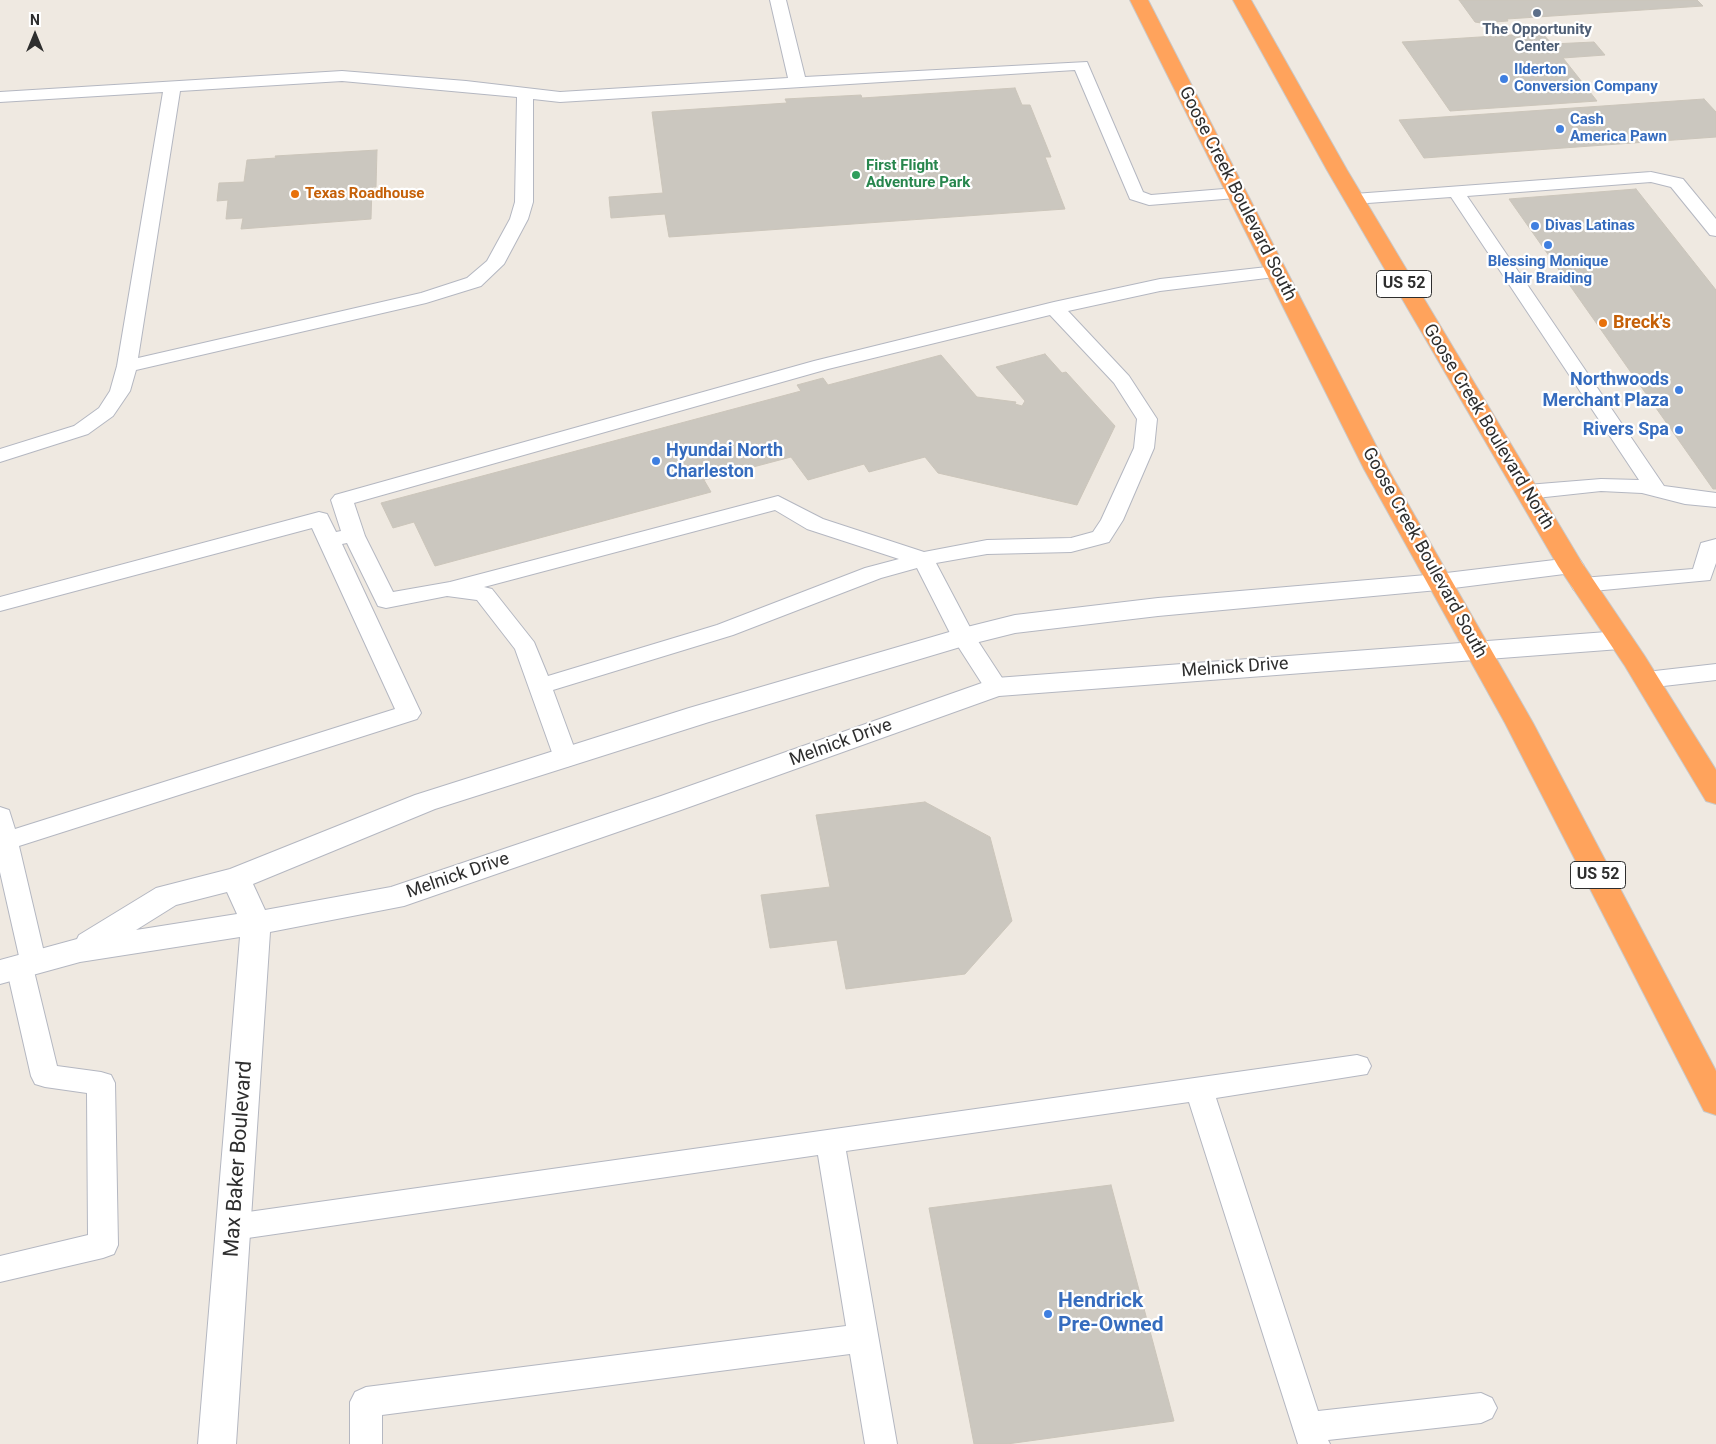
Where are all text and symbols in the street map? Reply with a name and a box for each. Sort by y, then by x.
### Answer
marker: The Opportunity Center [1531,7,1543,19]
north arrow [10,10,60,60]
text: N [30,12,40,28]
place label: The Opportunity Center [1482,21,1592,56]
place label: Ilderton Conversion Company [1514,61,1658,96]
marker: Ilderton Conversion Company [1498,73,1510,85]
street label: Goose Creek Boulevard South [1174,83,1300,305]
place label: Cash America Pawn [1570,111,1667,146]
marker: Cash America Pawn [1554,123,1566,135]
place label: First Flight Adventure Park [866,157,970,192]
marker: First Flight Adventure Park [850,169,862,181]
place label: Texas Roadhouse [305,185,424,203]
marker: Texas Roadhouse [289,188,301,200]
place label: Divas Latinas [1545,217,1635,235]
marker: Divas Latinas [1529,220,1541,232]
marker: Blessing Monique Hair Braiding [1542,239,1554,251]
place label: Blessing Monique Hair Braiding [1488,253,1608,288]
road number: US 52 [1376,270,1432,298]
place label: Breck's [1613,312,1671,334]
marker: Breck's [1597,317,1609,329]
street label: Goose Creek Boulevard North [1418,320,1558,534]
place label: Northwoods Merchant Plaza [1543,369,1669,412]
marker: Northwoods Merchant Plaza [1673,384,1685,396]
place label: Rivers Spa [1583,419,1669,441]
marker: Rivers Spa [1673,424,1685,436]
place label: Hyundai North Charleston [666,440,783,482]
street label: Goose Creek Boulevard South [1357,444,1491,662]
marker: Hyundai North Charleston [650,455,662,467]
street label: Melnick Drive [1181,653,1289,683]
street label: Melnick Drive [787,714,895,772]
street label: Melnick Drive [404,848,512,904]
road number: US 52 [1570,862,1626,888]
street label: Max Baker Boulevard [220,1060,258,1258]
place label: Hendrick Pre-Owned [1058,1289,1163,1339]
marker: Hendrick Pre-Owned [1042,1308,1054,1320]

